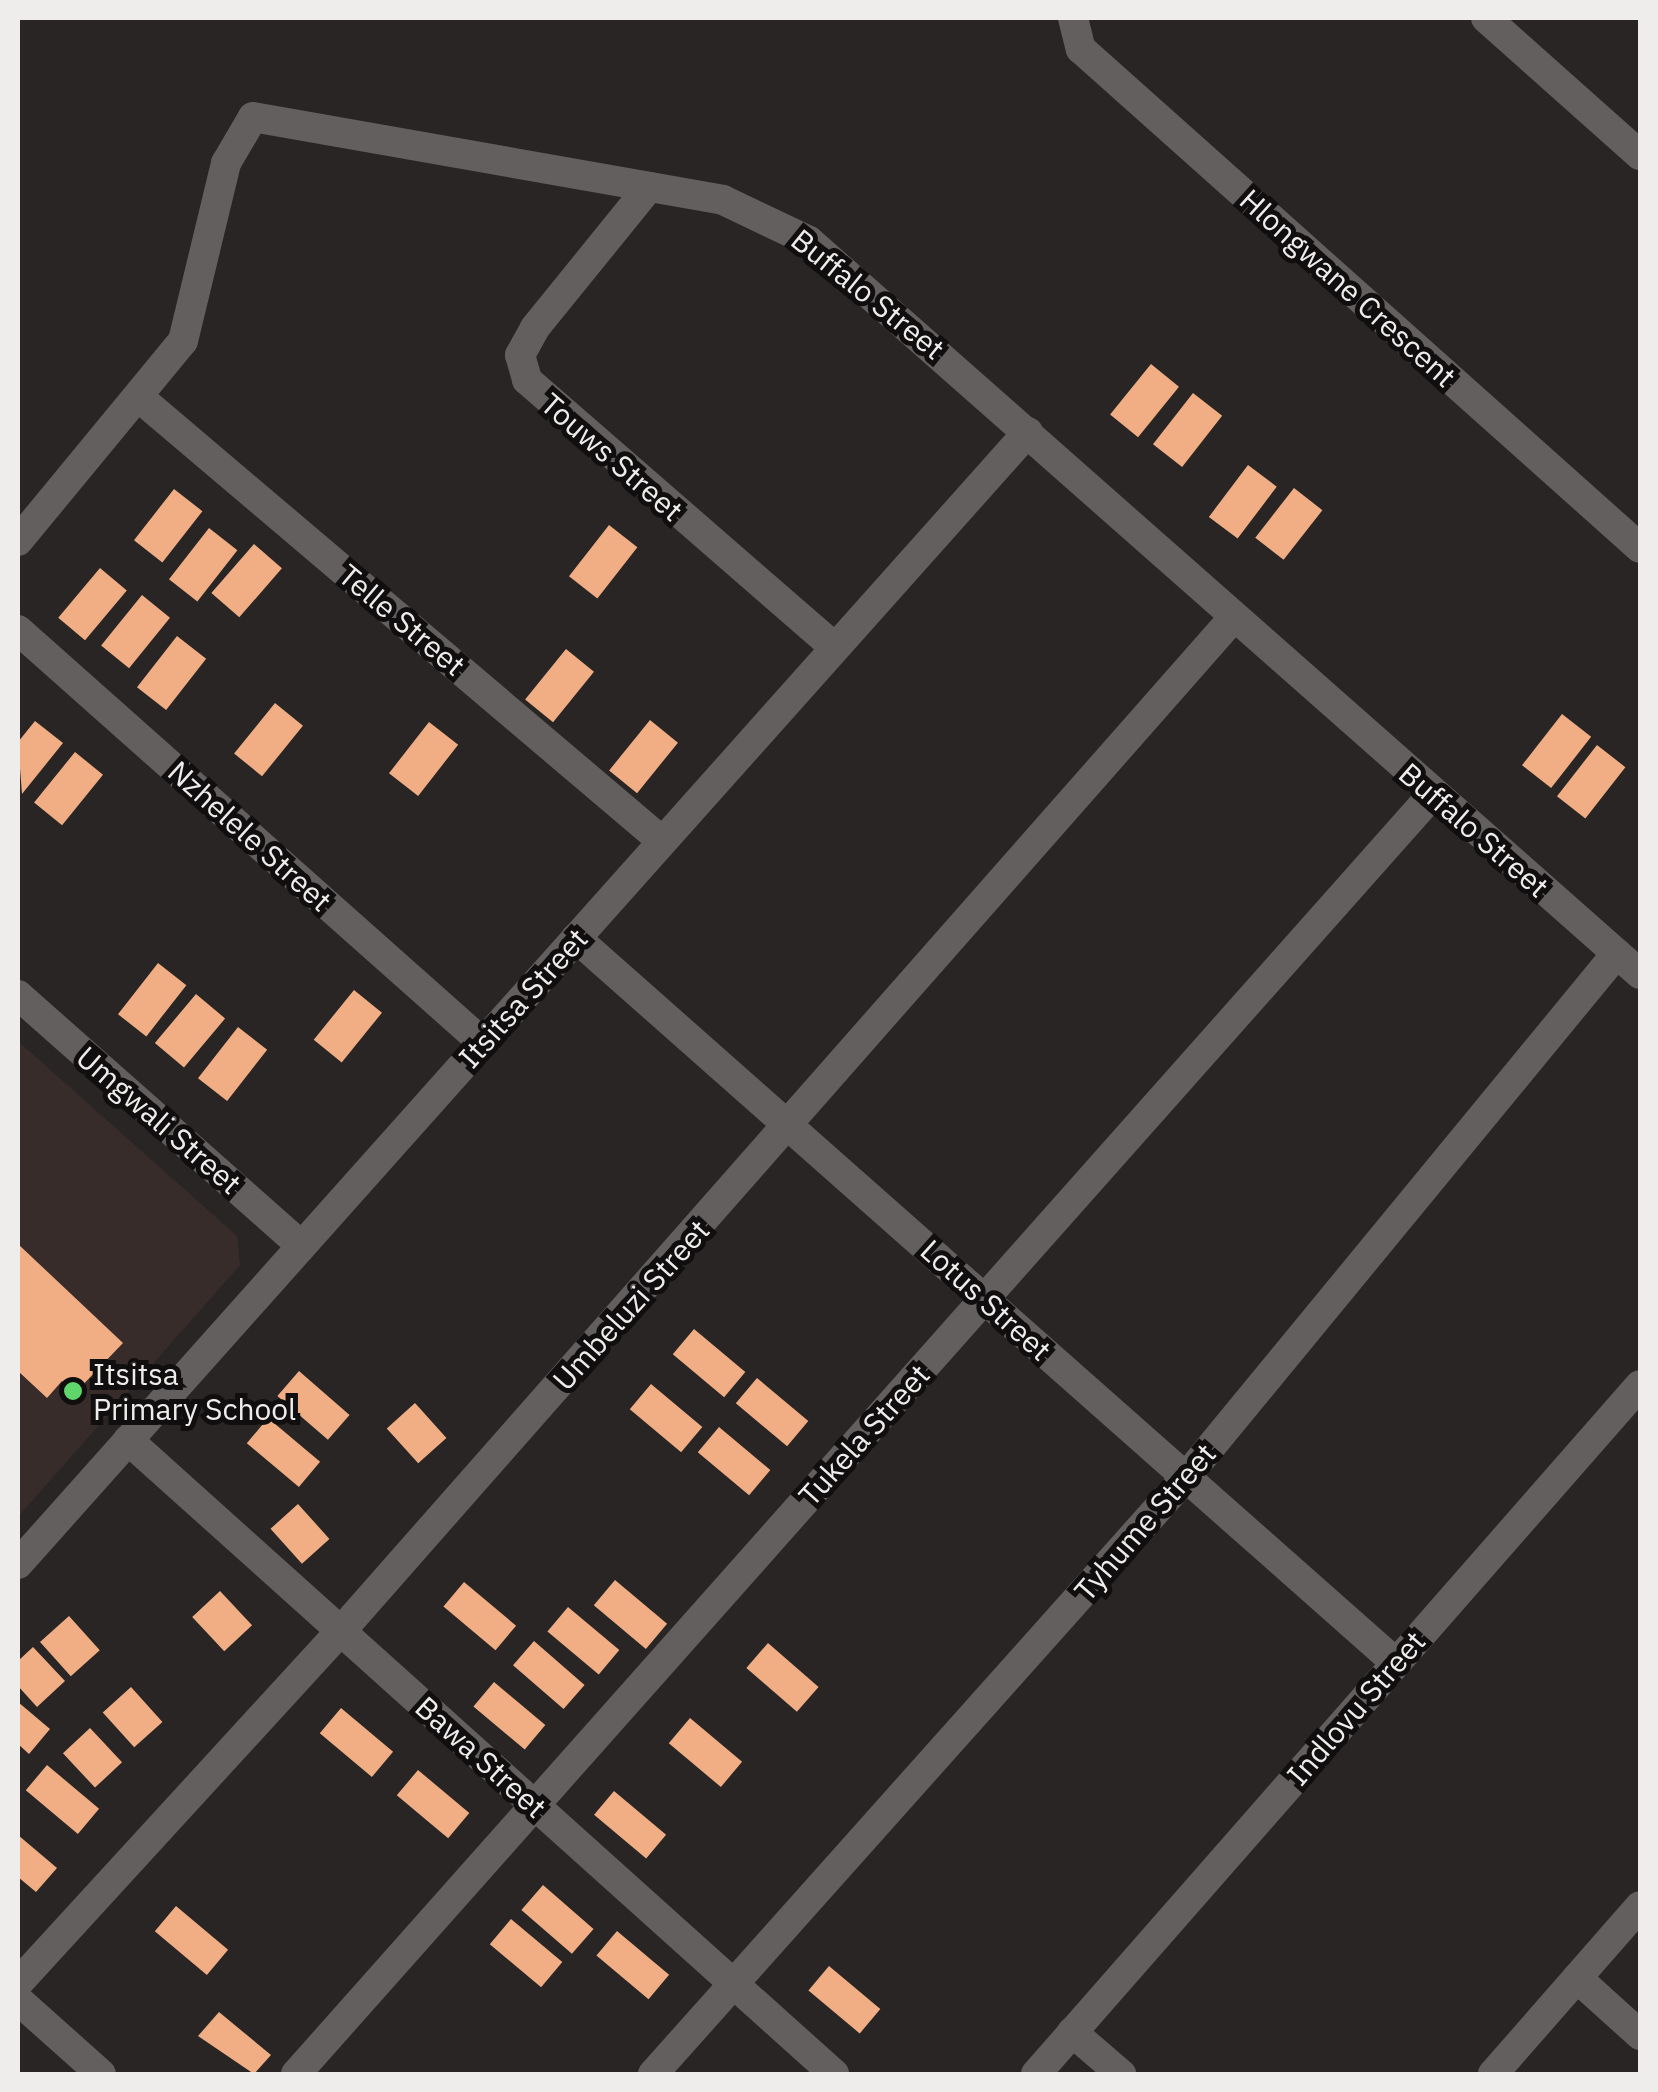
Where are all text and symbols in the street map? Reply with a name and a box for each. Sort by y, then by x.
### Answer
street label: Hlongwane Crescent [1233,182,1463,394]
street label: Buffalo Street [784,221,952,367]
street label: Touws Street [534,386,690,528]
street label: Telle Street [332,557,472,683]
street label: Nzhelele Street [161,753,339,919]
street label: Buffalo Street [1392,755,1556,905]
street label: Itsitsa Street [451,921,595,1075]
street label: Umgwali Street [69,1039,249,1201]
street label: Umbeluzi Street [545,1213,717,1397]
street label: Lotus Street [913,1232,1059,1368]
place label: Itsitsa Primary School [93,1356,296,1426]
street label: Tukela Street [791,1357,937,1513]
marker: Itsitsa Primary School [62,1380,84,1402]
street label: Tyhume Street [1067,1436,1223,1608]
street label: Indlovu Street [1279,1624,1433,1792]
street label: Bawa Street [408,1689,554,1825]

